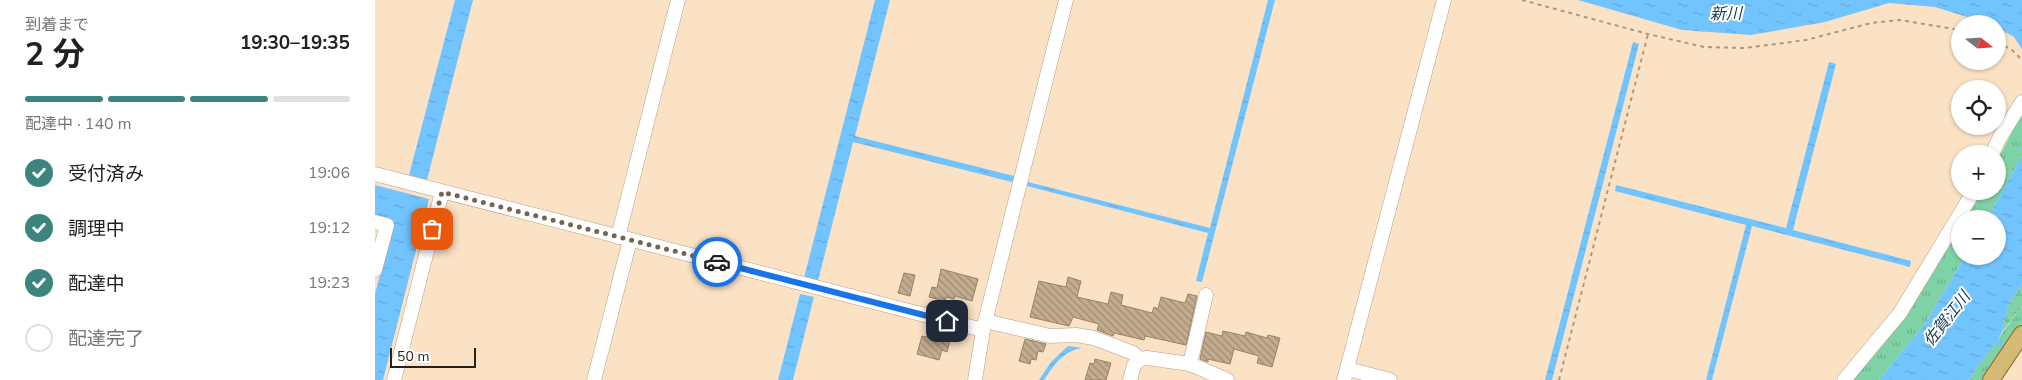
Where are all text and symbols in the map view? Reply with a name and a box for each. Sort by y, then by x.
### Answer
water label: 新川 [1710,3,1744,25]
text: 到着まで [25,14,89,36]
north arrow [1951,15,2006,70]
map controls [1951,15,2006,265]
text: 19:30–19:35 [240,30,350,56]
text: 2 分 [25,33,85,76]
button: locate [1951,80,2006,135]
text: 配達中 · 140 m [25,113,131,135]
button: + [1951,145,2006,200]
icon: check [25,159,53,187]
text: 受付済み [68,161,144,187]
text: 19:06 [308,162,350,184]
pin [411,208,453,250]
button: − [1951,210,2006,265]
icon: check [25,214,53,242]
icon: bag [418,215,446,243]
text: 調理中 [68,216,125,242]
text: 19:12 [308,217,350,239]
courier [692,237,742,287]
icon: car [703,248,731,276]
icon: check [25,269,53,297]
text: 配達中 [68,271,125,297]
text: 19:23 [308,272,350,294]
water label: 佐賀江川 [1919,285,1977,351]
pin [926,300,968,342]
icon: home [933,307,961,335]
text: 配達完了 [68,326,144,352]
scale bar [390,345,476,368]
text: 50 m [397,347,429,366]

